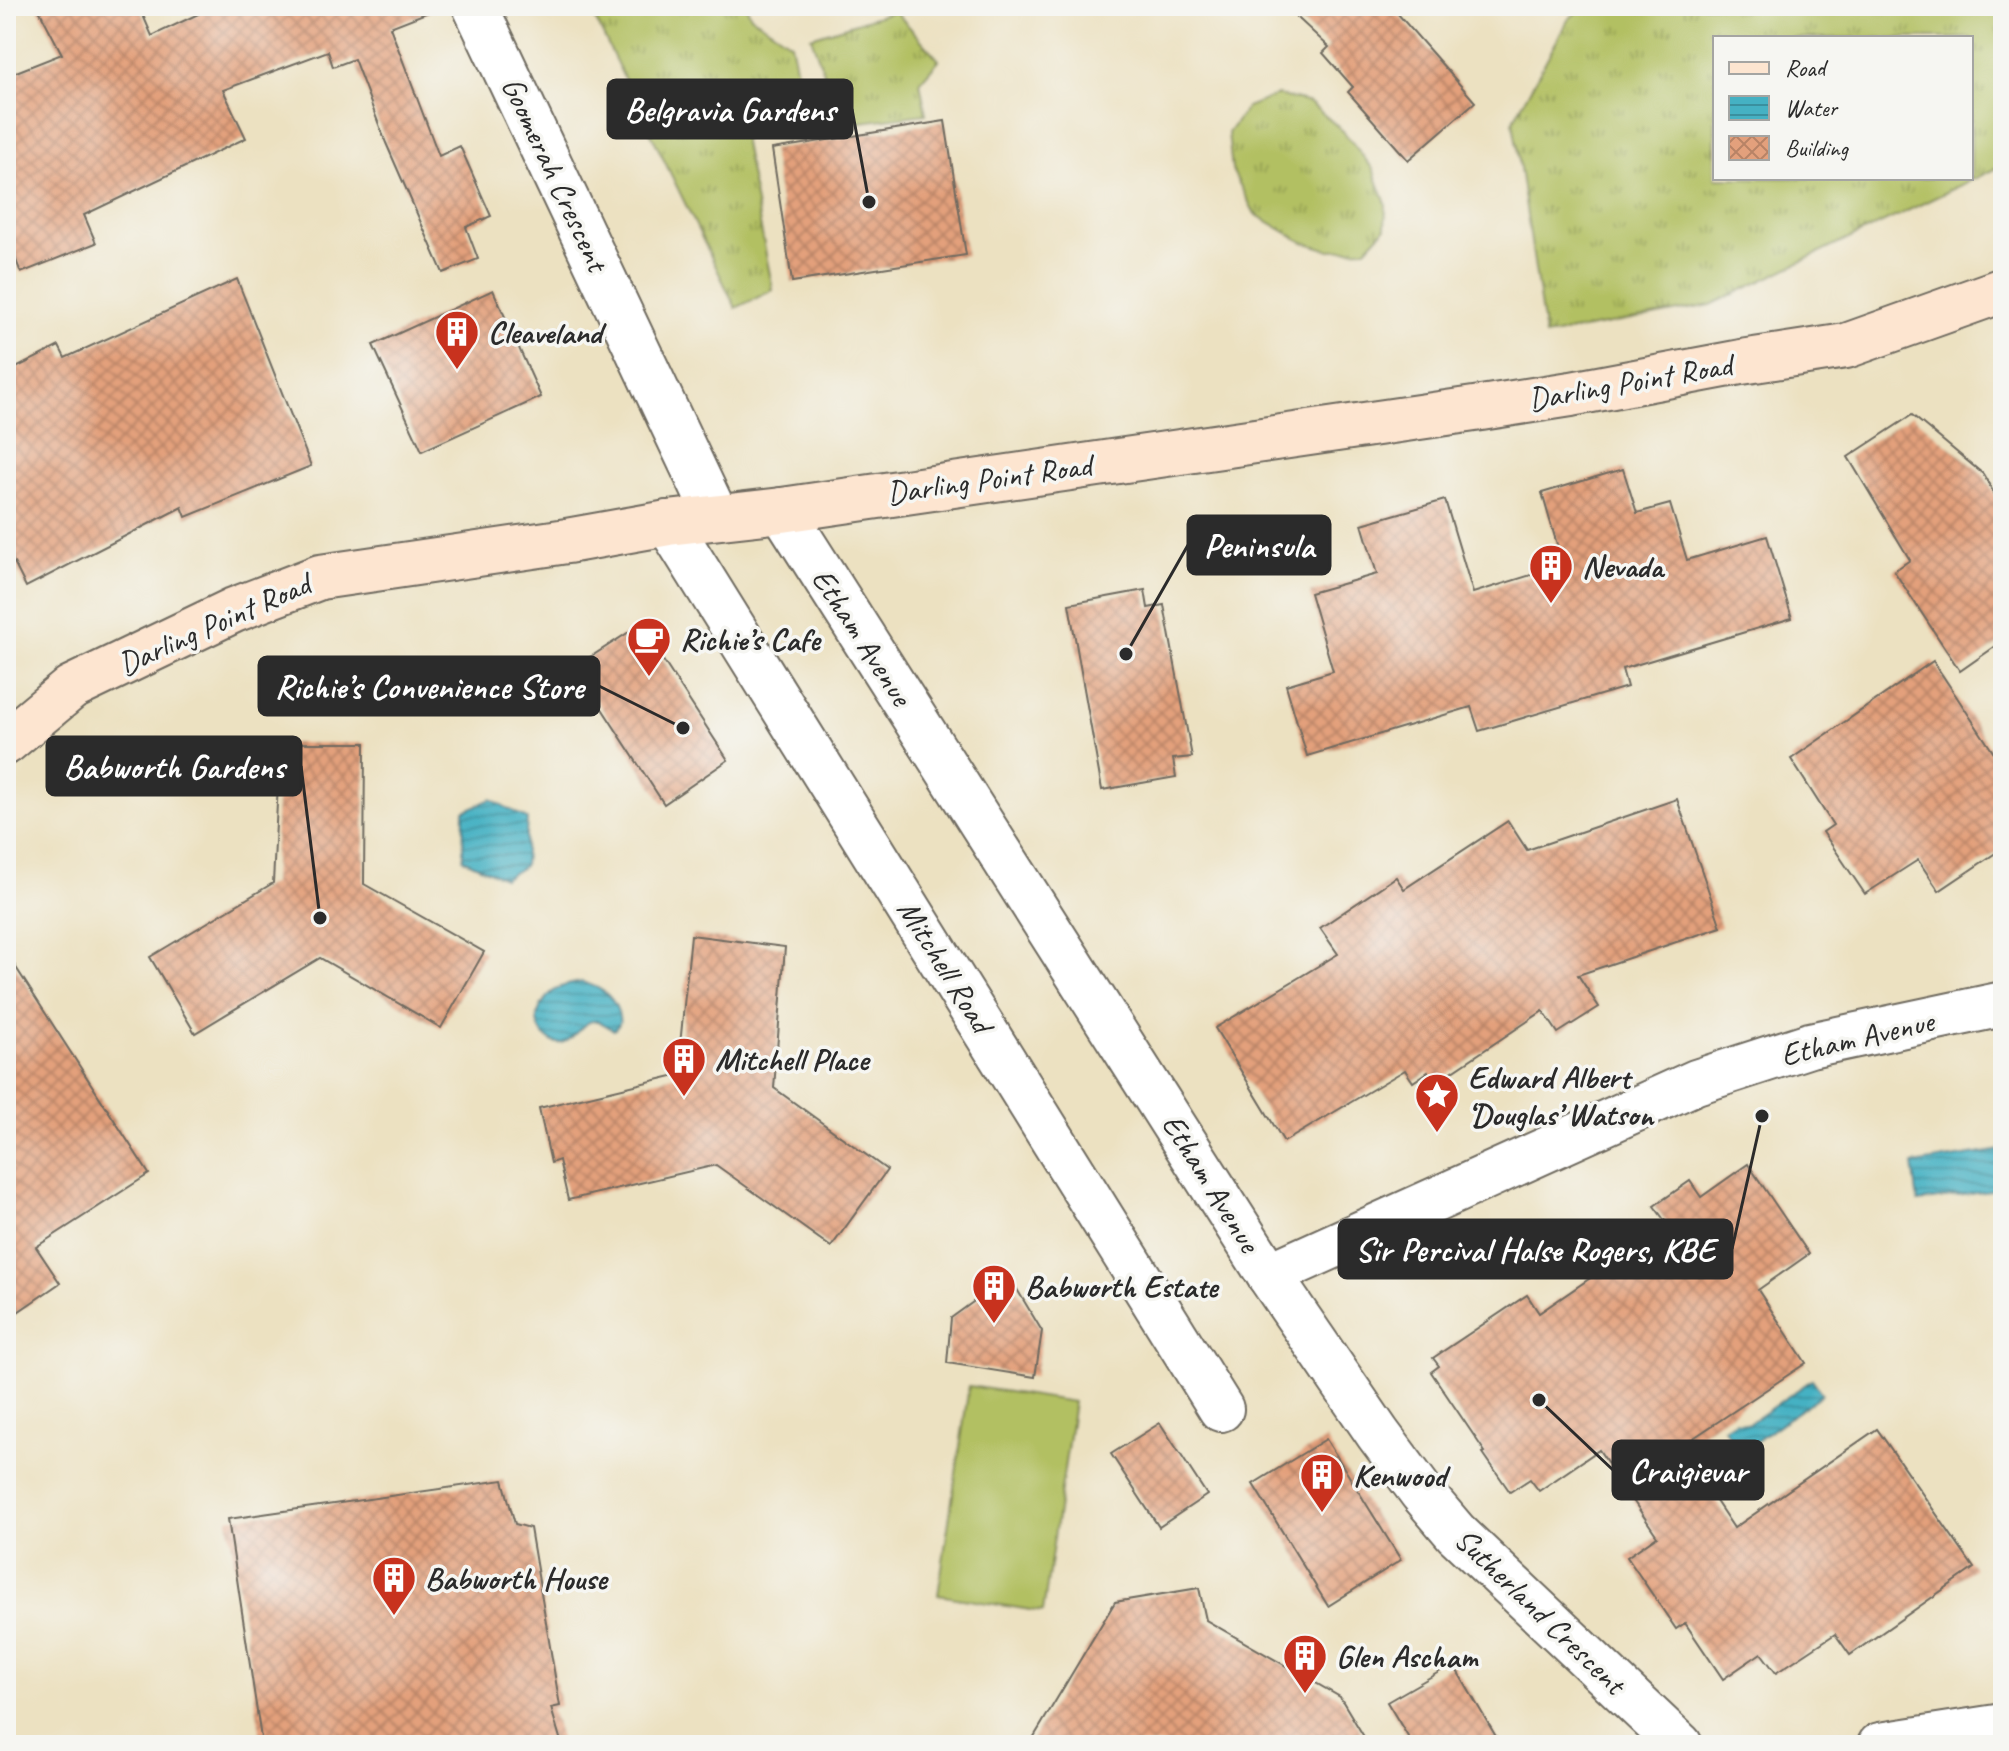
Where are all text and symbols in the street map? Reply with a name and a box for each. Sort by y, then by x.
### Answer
legend [1713,36,1973,180]
text: Road [1785,53,1829,83]
street label: Goomerah Crescent [492,70,619,281]
callout: Belgravia Gardens [608,80,852,138]
text: Belgravia Gardens [625,88,839,131]
text: Water [1785,93,1840,123]
text: Building [1785,133,1850,163]
building icon: Cleaveland [433,308,481,371]
place label: Cleaveland [488,312,607,353]
street label: Darling Point Road [1525,343,1739,420]
street label: Darling Point Road [884,444,1098,514]
callout: Peninsula [1188,516,1330,574]
text: Peninsula [1204,524,1317,567]
building icon: Nevada [1527,542,1575,605]
place label: Nevada [1582,546,1665,587]
street label: Etham Avenue [802,561,923,716]
street label: Darling Point Road [112,562,320,685]
cafe icon: Richie’s Cafe [625,615,673,678]
place label: Richie’s Cafe [680,619,822,660]
callout: Richie’s Convenience Store [259,657,599,715]
text: Richie’s Convenience Store [275,665,587,708]
callout: Babworth Gardens [47,737,301,795]
text: Babworth Gardens [63,745,288,788]
street label: Mitchell Road [888,892,1004,1044]
street label: Etham Avenue [1777,1000,1940,1075]
building icon: Mitchell Place [660,1035,708,1098]
place label: Mitchell Place [715,1039,871,1080]
place label: Edward Albert ‘Douglas’ Watson [1468,1057,1655,1135]
place icon: Edward Albert ‘Douglas’ Watson [1413,1071,1461,1134]
street label: Etham Avenue [1152,1106,1271,1262]
callout: Sir Percival Halse Rogers, KBE [1339,1220,1732,1278]
text: Sir Percival Halse Rogers, KBE [1355,1228,1720,1271]
building icon: Babworth Estate [970,1262,1018,1325]
place label: Babworth Estate [1025,1266,1220,1307]
callout: Craigievar [1613,1441,1763,1499]
text: Craigievar [1629,1449,1751,1492]
building icon: Kenwood [1298,1451,1346,1514]
place label: Kenwood [1353,1455,1451,1496]
street label: Sutherland Crescent [1446,1519,1637,1705]
building icon: Babworth House [370,1554,418,1617]
place label: Babworth House [425,1558,609,1599]
building icon: Glen Ascham [1281,1632,1329,1695]
place label: Glen Ascham [1336,1636,1479,1677]

